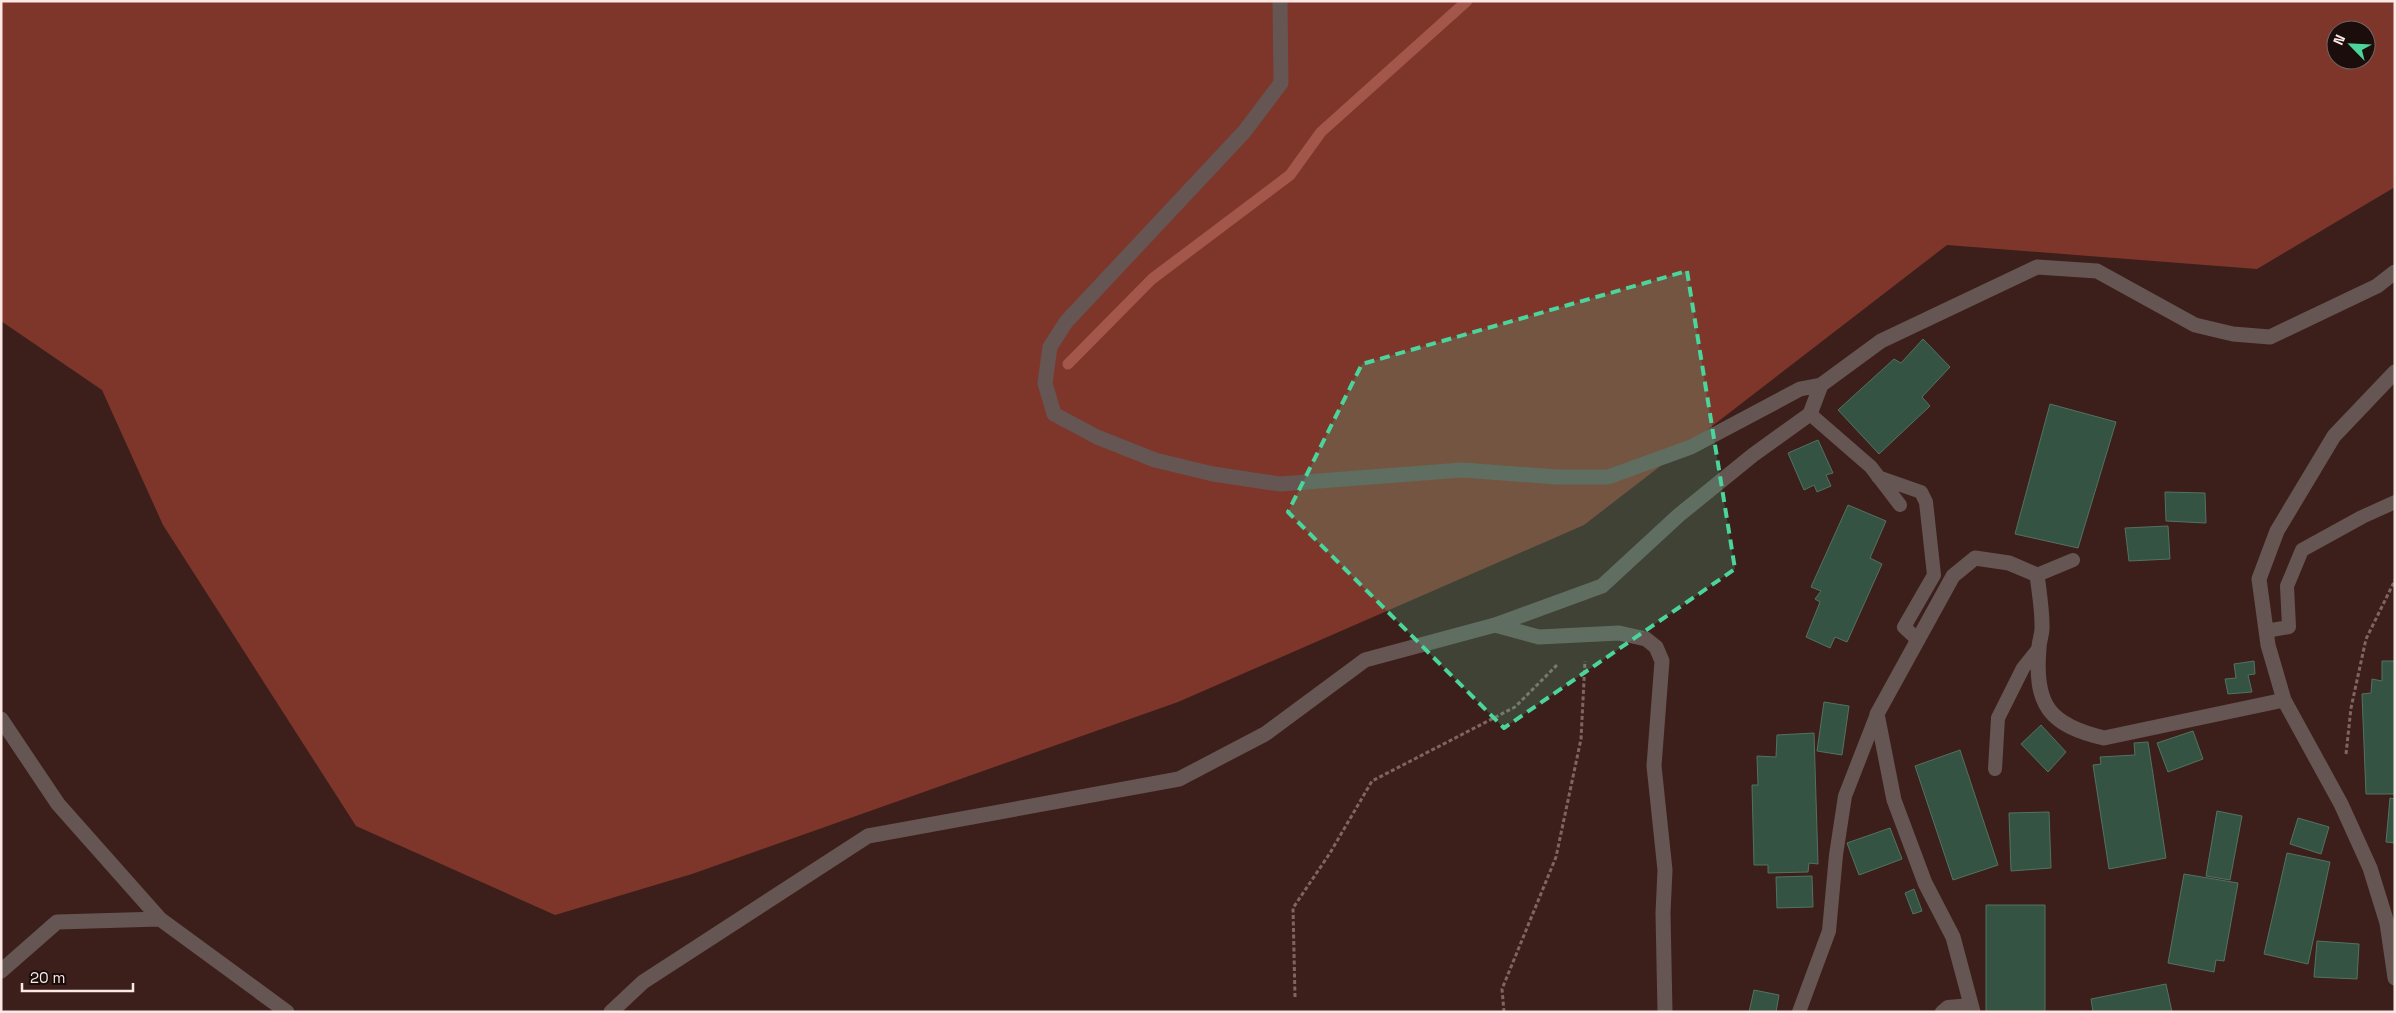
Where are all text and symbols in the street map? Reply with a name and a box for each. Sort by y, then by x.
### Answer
north arrow [2326,20,2376,70]
text: N [2329,32,2349,48]
scale bar [22,960,134,992]
text: 20 m [30,968,65,987]

